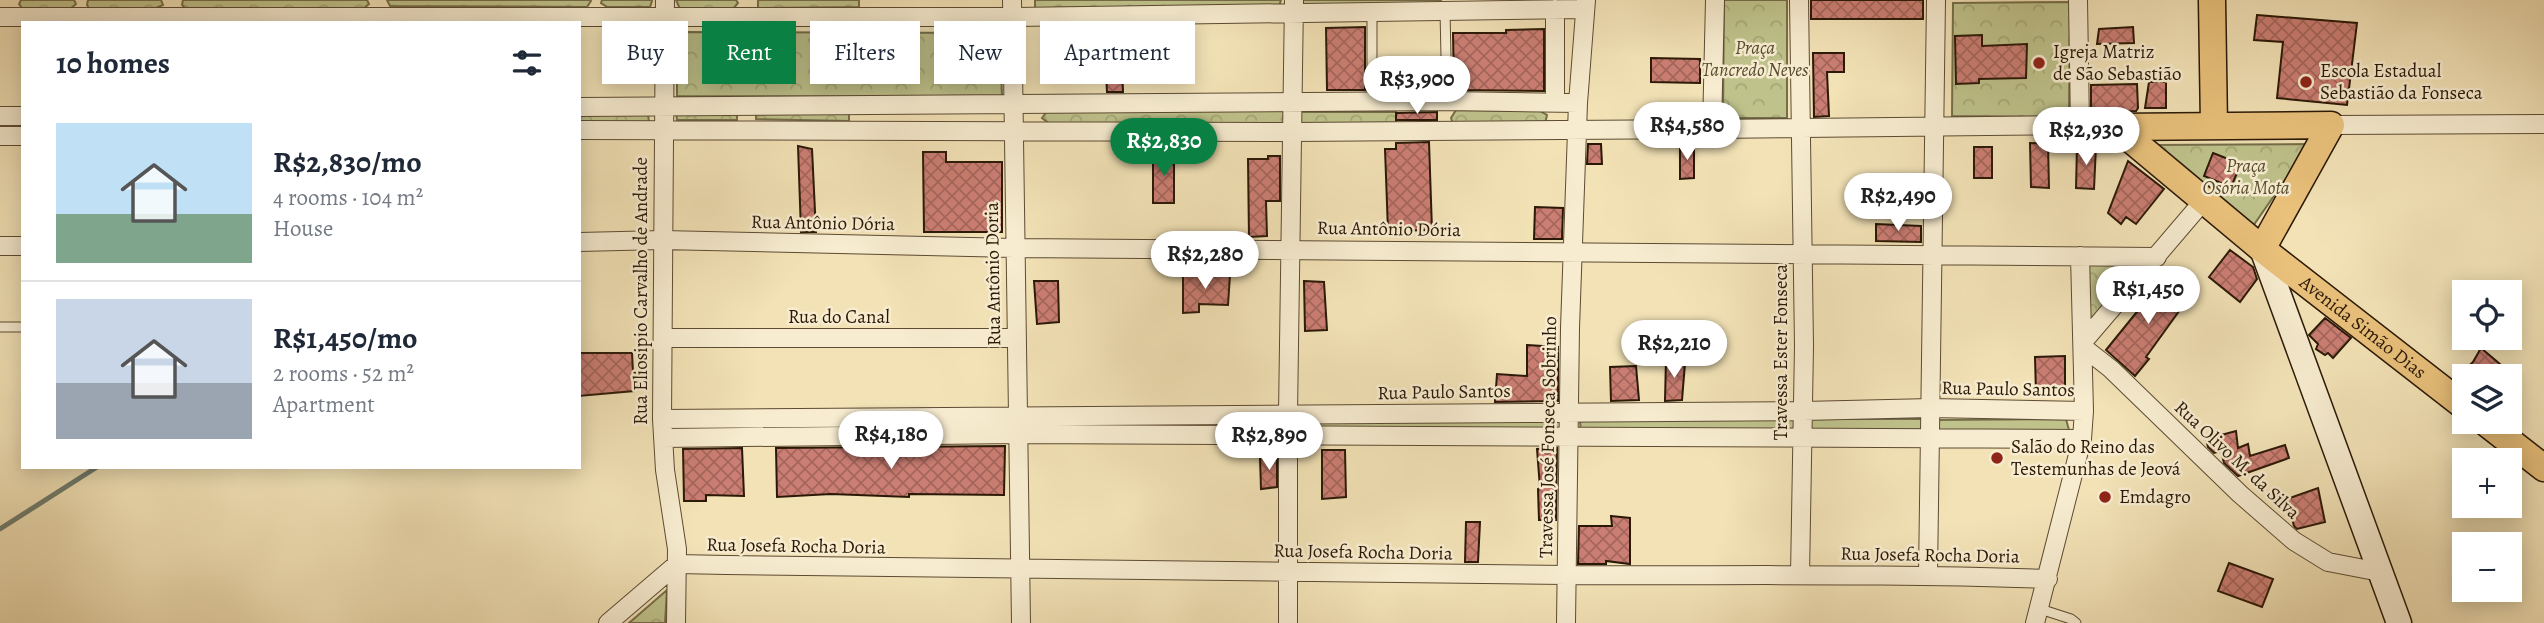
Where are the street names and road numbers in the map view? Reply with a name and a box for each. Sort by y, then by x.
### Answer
street label: Rua Eliosipio Carvalho de Andrade [628,157,654,425]
street label: Rua Antônio Doria [979,202,1007,346]
street label: Rua Antônio Dória [751,209,895,237]
street label: Rua Antônio Dória [1317,215,1461,243]
street label: Travessa Ester Fonseca [1768,264,1794,440]
street label: Avenida Simão Dias [2293,269,2432,385]
street label: Rua do Canal [788,304,890,330]
street label: Travessa José Fonseca Sobrinho [1533,316,1563,558]
street label: Rua Paulo Santos [1941,375,2075,403]
street label: Rua Paulo Santos [1377,378,1511,406]
street label: Rua Olivo M. da Silva [2168,395,2306,525]
street label: Rua Josefa Rocha Doria [706,531,886,561]
street label: Rua Josefa Rocha Doria [1273,537,1453,567]
street label: Rua Josefa Rocha Doria [1840,540,2020,570]

